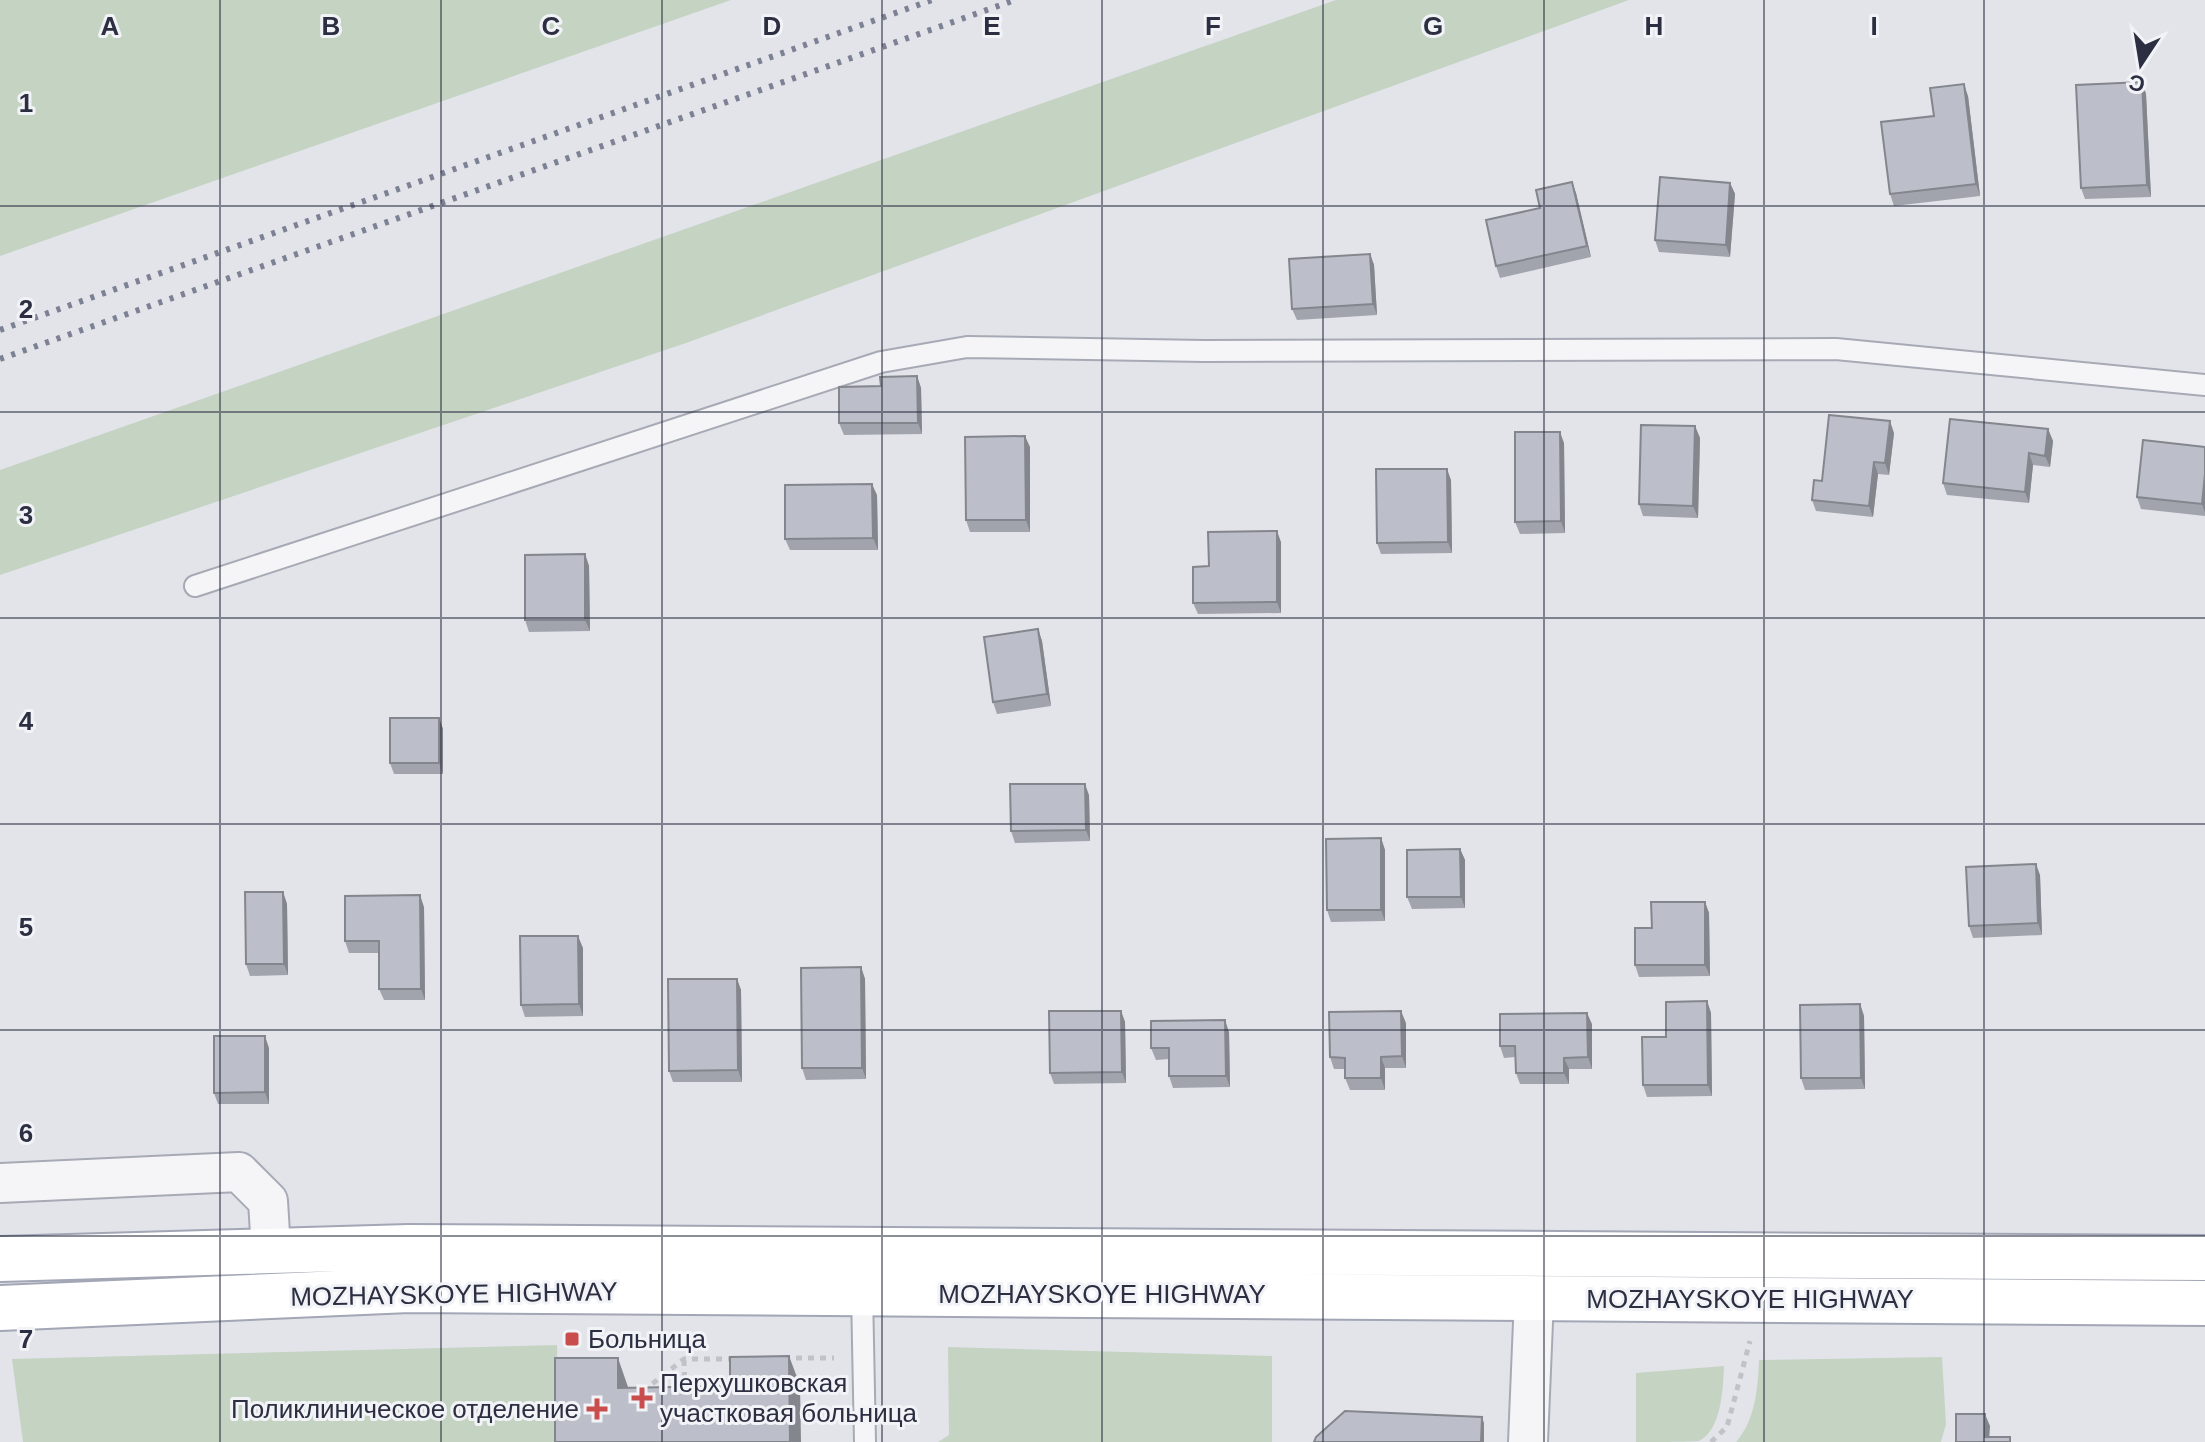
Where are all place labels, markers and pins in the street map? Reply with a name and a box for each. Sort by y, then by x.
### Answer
place label: Больница [588,1324,706,1354]
marker: Больница [563,1330,581,1348]
place label: Перхушковская участковая больница [660,1368,918,1428]
marker: Перхушковская участковая больница [631,1387,653,1409]
place label: Поликлиническое отделение [231,1394,579,1424]
marker: Поликлиническое отделение [586,1398,608,1420]

